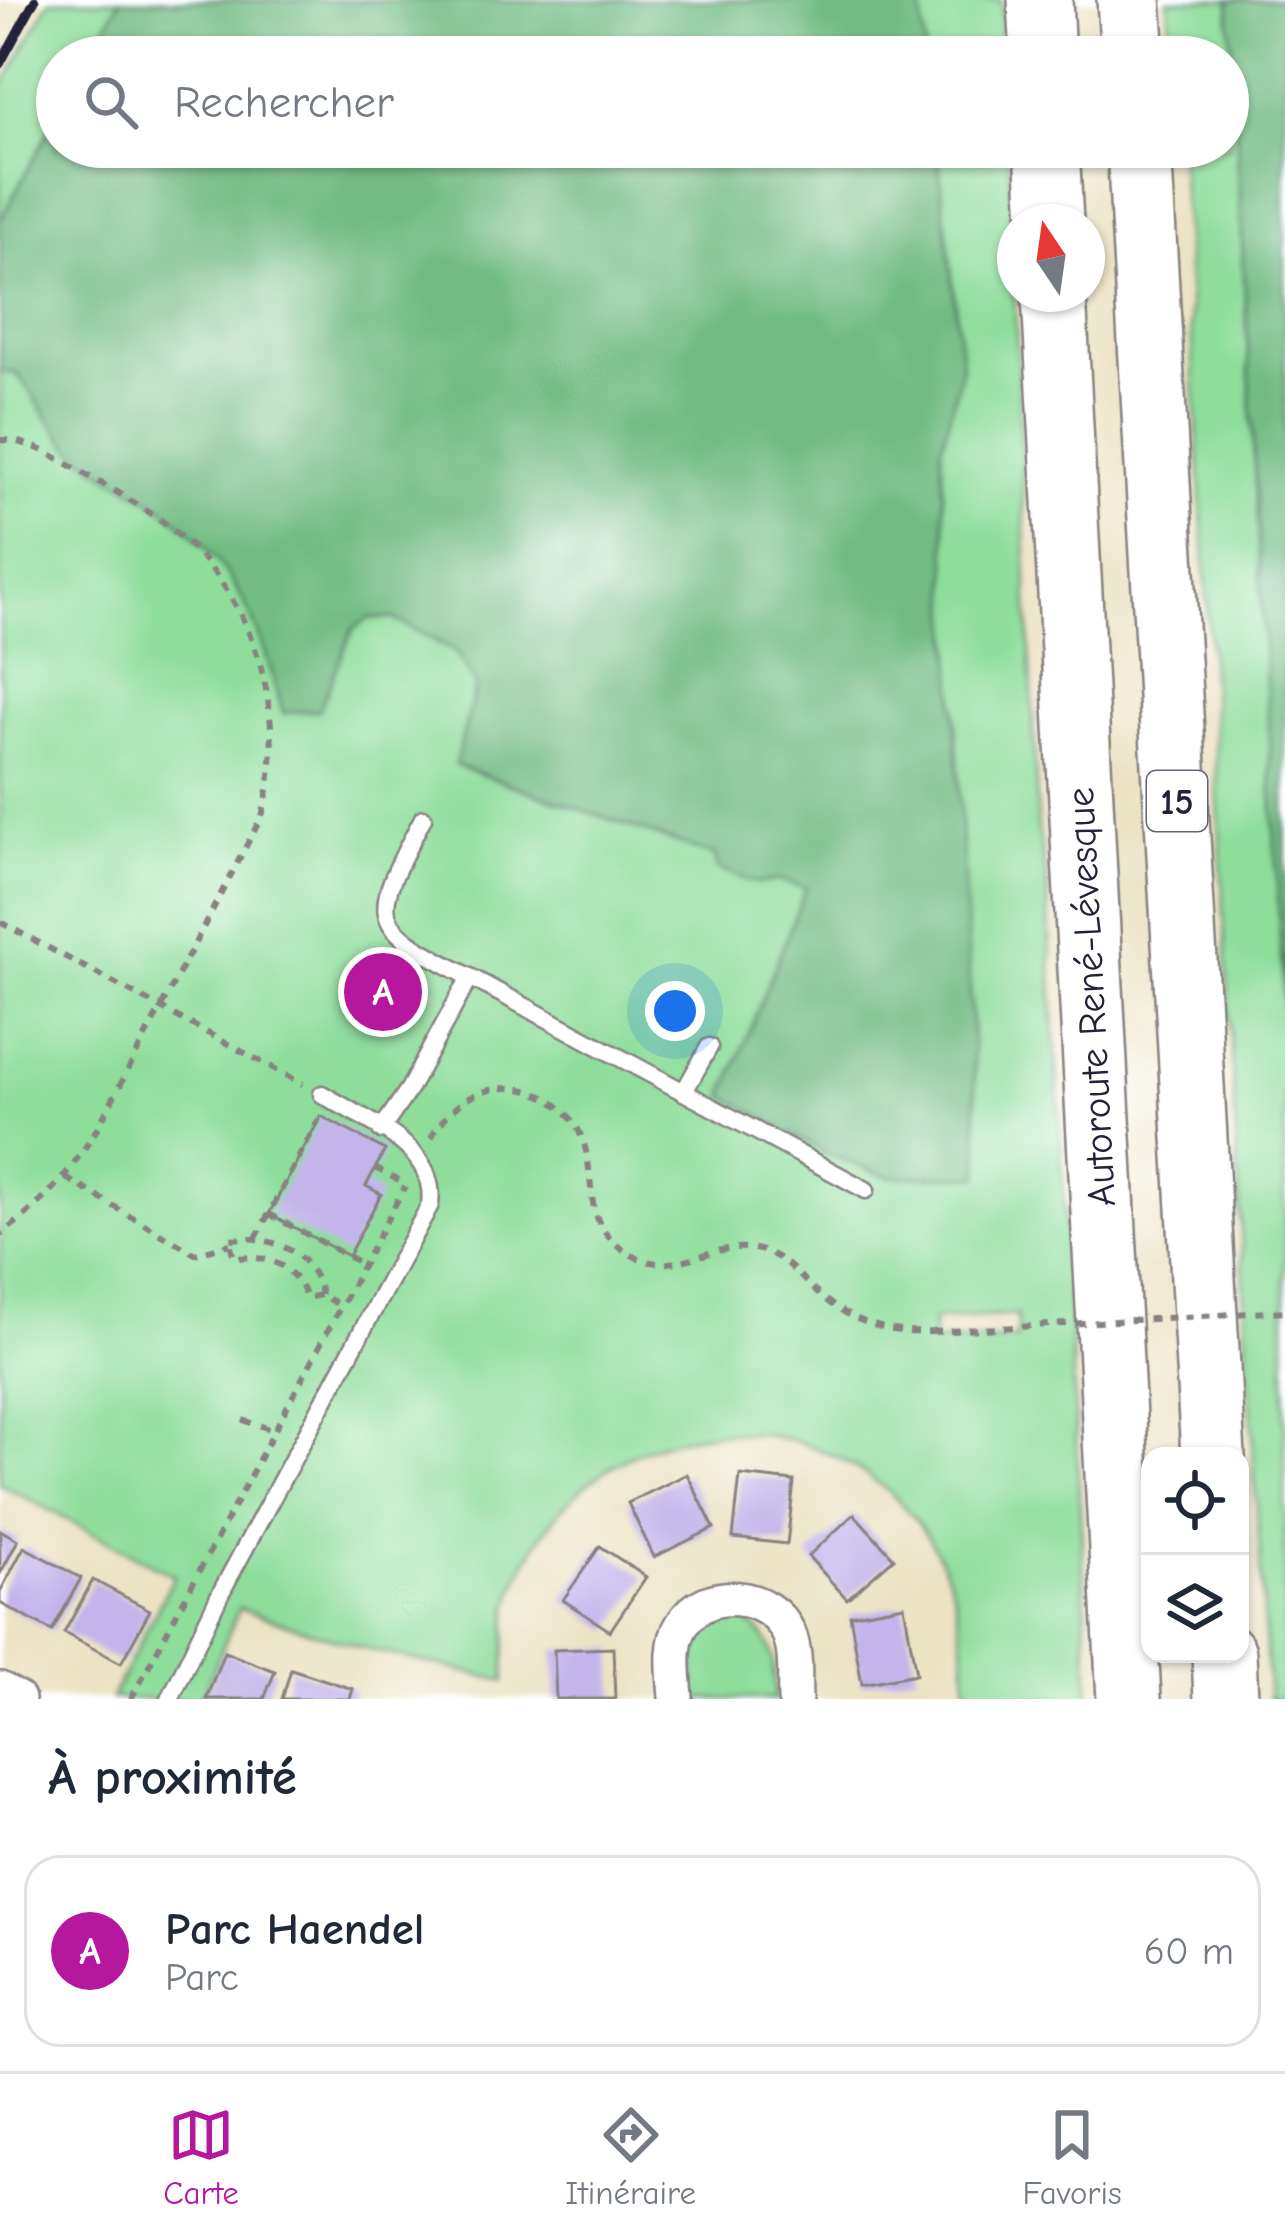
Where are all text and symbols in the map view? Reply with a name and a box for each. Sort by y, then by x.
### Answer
search box [36,36,1249,168]
icon: search [78,69,144,135]
text: Rechercher [174,76,394,128]
north arrow [997,204,1105,312]
road number: 15 [1147,771,1207,831]
street label: Autoroute René-Lévesque [1058,786,1125,1208]
pin: A [344,947,422,1037]
your location [645,981,705,1041]
map controls [1141,1447,1249,1663]
button: locate [1141,1447,1249,1555]
button: layers [1141,1555,1249,1663]
text: À proximité [48,1748,297,1807]
text: Parc Haendel [165,1903,424,1955]
text: A [79,1929,101,1974]
text: 60 m [1144,1929,1234,1974]
text: Parc [165,1955,238,2000]
tab: Carte [163,2102,239,2212]
tab: Itinéraire [565,2102,696,2212]
tab: Favoris [1023,2102,1122,2212]

